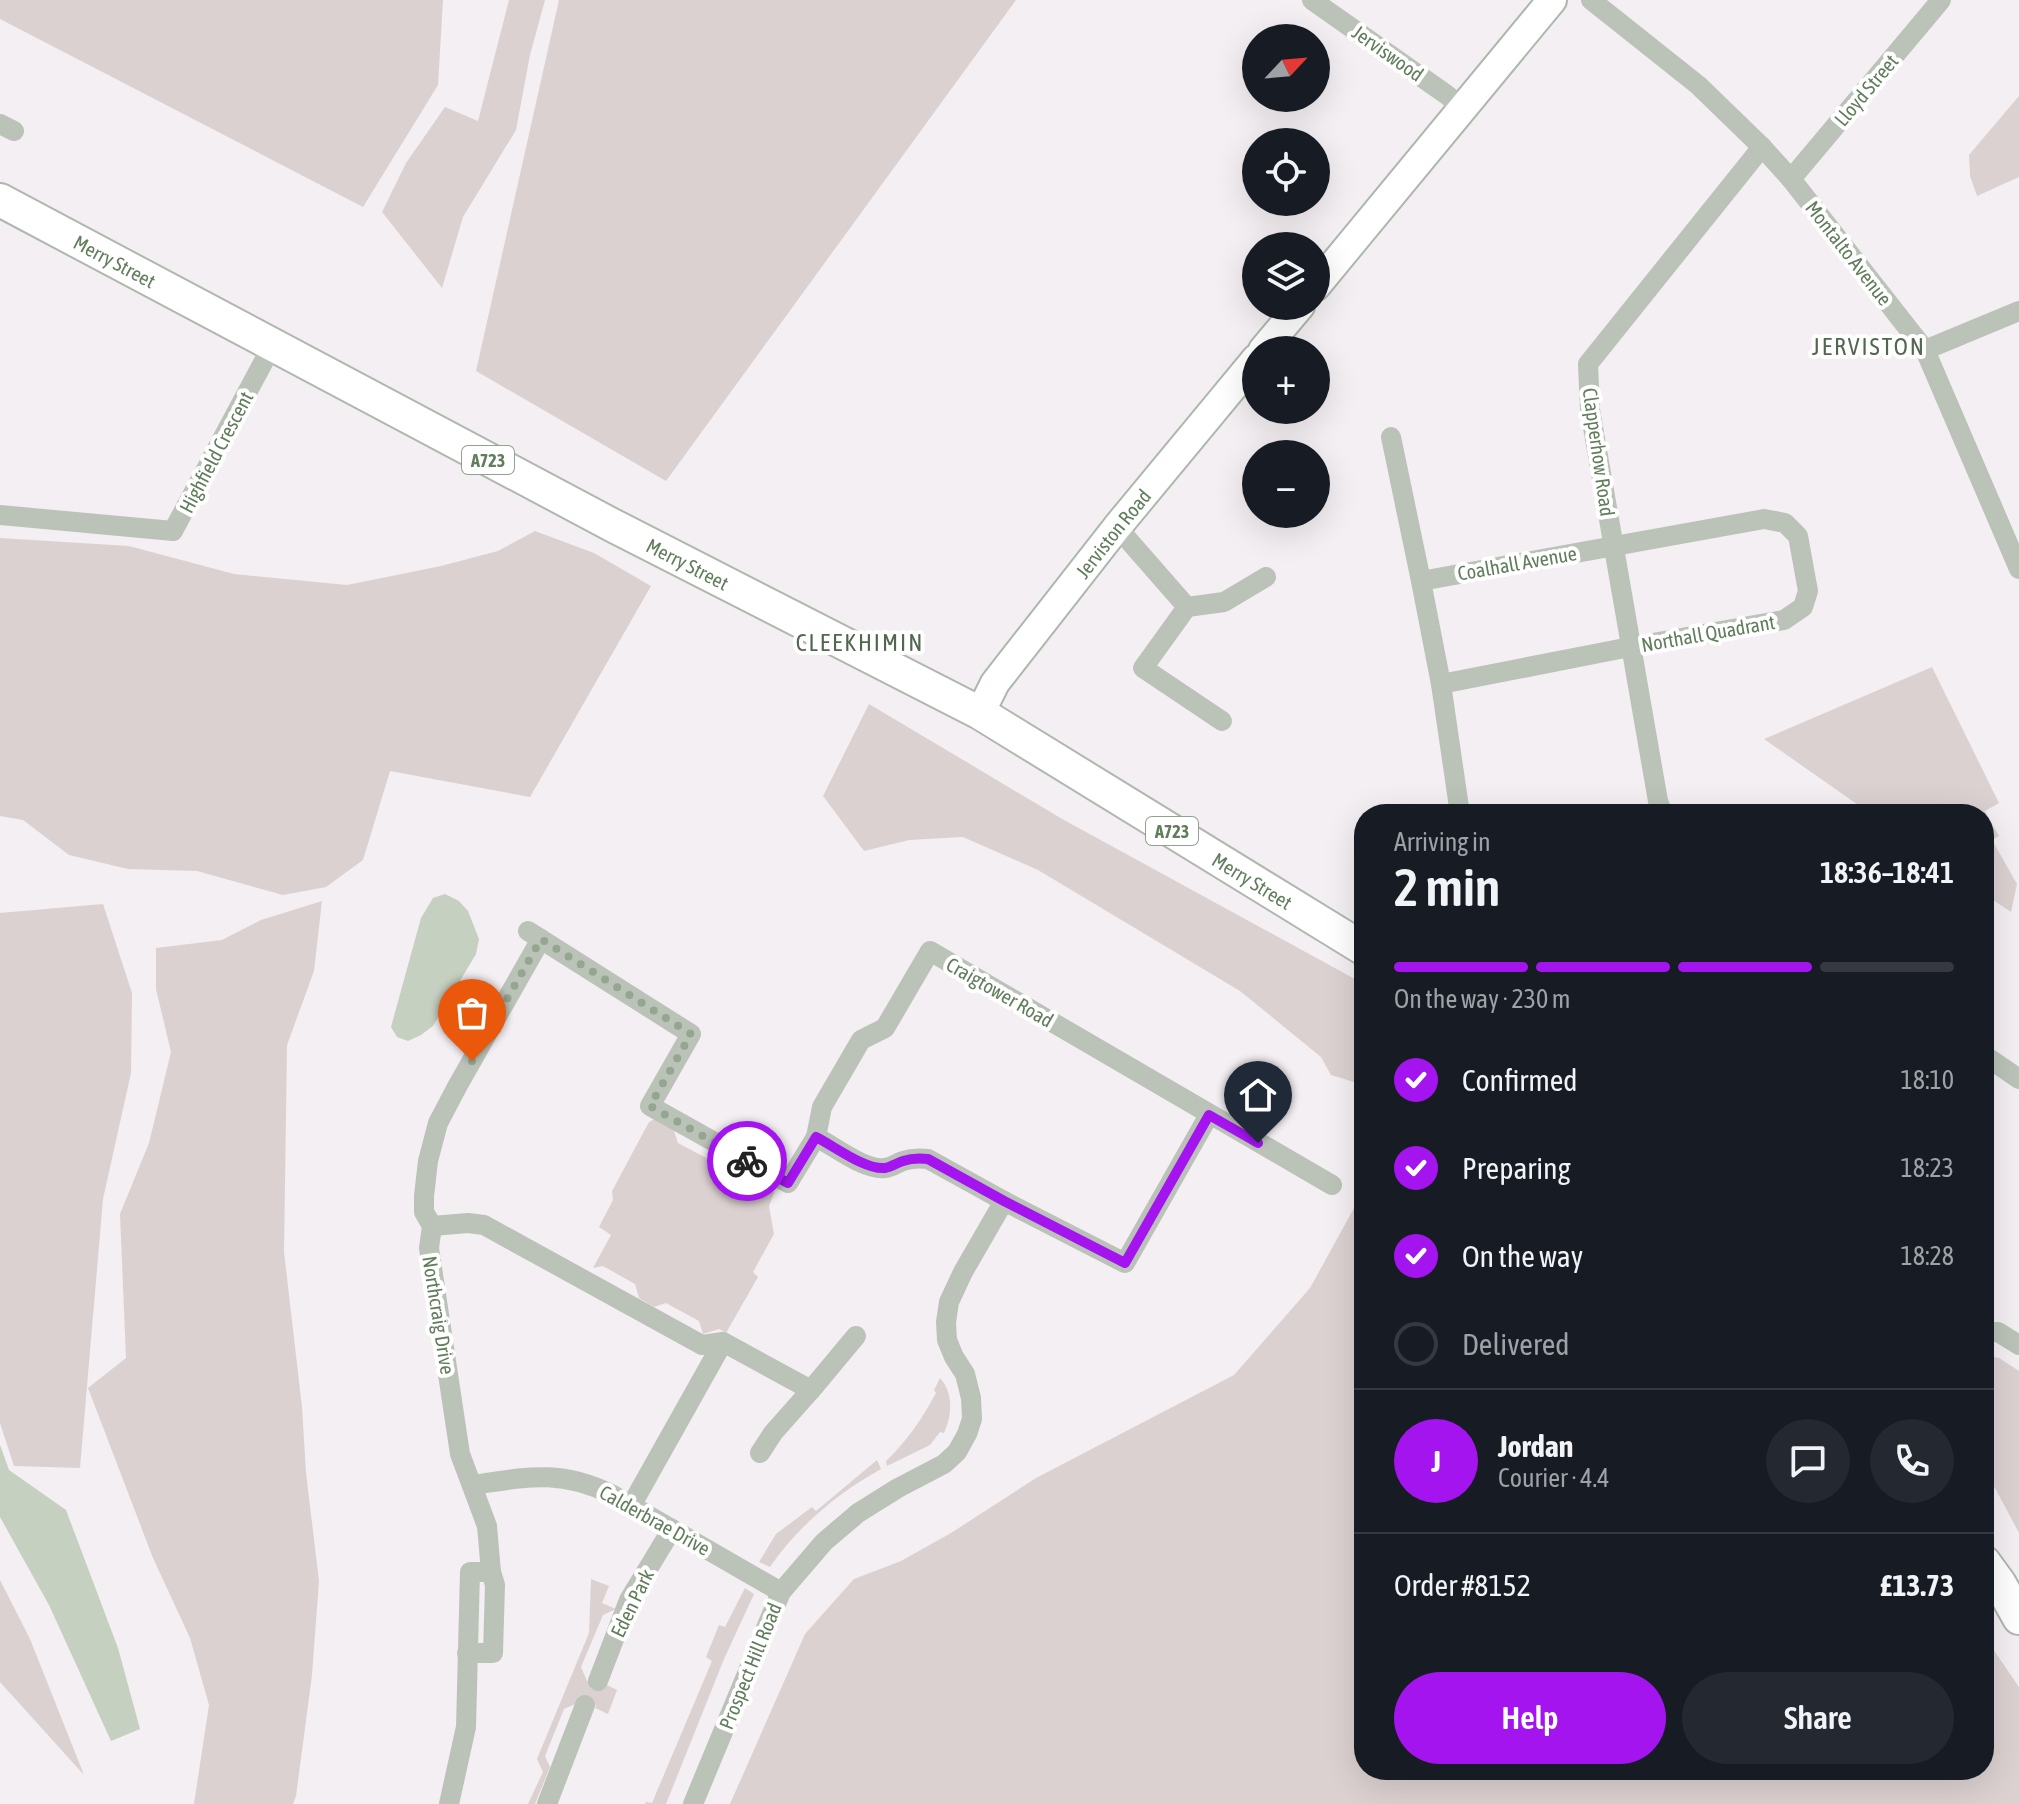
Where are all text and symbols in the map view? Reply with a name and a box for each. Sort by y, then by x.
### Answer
street label: Jerviswood [1348,20,1428,86]
north arrow [1242,24,1330,112]
map controls [1242,24,1330,528]
street label: Lloyd Street [1829,49,1903,130]
button: locate [1242,128,1330,216]
street label: Montalto Avenue [1801,196,1897,310]
street label: Merry Street [70,230,160,292]
button: layers [1242,232,1330,320]
district label: JERVISTON [1812,333,1926,360]
button: + [1242,336,1330,424]
street label: Clapperhow Road [1579,386,1619,518]
street label: Highfield Crescent [174,387,258,517]
button: − [1242,440,1330,528]
road number: A723 [462,446,514,474]
street label: Jerviston Road [1070,484,1155,582]
street label: Merry Street [643,533,733,594]
street label: Coalhall Avenue [1456,541,1578,585]
street label: Northall Quadrant [1639,610,1777,656]
district label: CLEEKHIMIN [796,629,924,656]
road number: A723 [1146,817,1198,845]
text: Arriving in [1394,827,1491,857]
street label: Merry Street [1208,847,1297,914]
text: 18:36–18:41 [1820,855,1954,889]
text: 2 min [1394,857,1500,917]
street label: Craigtower Road [943,952,1057,1032]
pin [438,979,506,1061]
text: On the way · 230 m [1394,984,1571,1014]
icon: bag [450,991,494,1035]
icon: check [1394,1058,1438,1102]
pin [1224,1061,1292,1143]
text: Confirmed [1462,1063,1577,1097]
text: 18:10 [1900,1065,1954,1095]
icon: home [1236,1073,1280,1117]
courier [707,1121,787,1201]
icon: bike [725,1139,769,1183]
icon: check [1394,1146,1438,1190]
text: Preparing [1462,1151,1571,1185]
text: 18:23 [1900,1153,1954,1183]
icon: check [1394,1234,1438,1278]
text: On the way [1462,1239,1583,1273]
text: 18:28 [1900,1241,1954,1271]
street label: Northcraig Drive [418,1254,460,1376]
text: Delivered [1462,1327,1570,1361]
button: chat [1766,1419,1850,1503]
button: phone [1870,1419,1954,1503]
text: Jordan [1498,1429,1573,1463]
text: J [1431,1444,1441,1478]
text: Courier · 4.4 [1498,1463,1609,1493]
street label: Calderbrae Drive [596,1480,714,1560]
street label: Eden Park [606,1565,658,1641]
text: Order #8152 [1394,1568,1531,1602]
text: £13.73 [1880,1568,1954,1602]
street label: Prospect Hill Road [714,1599,786,1733]
button: Help [1394,1672,1666,1764]
button: Share [1682,1672,1954,1764]

